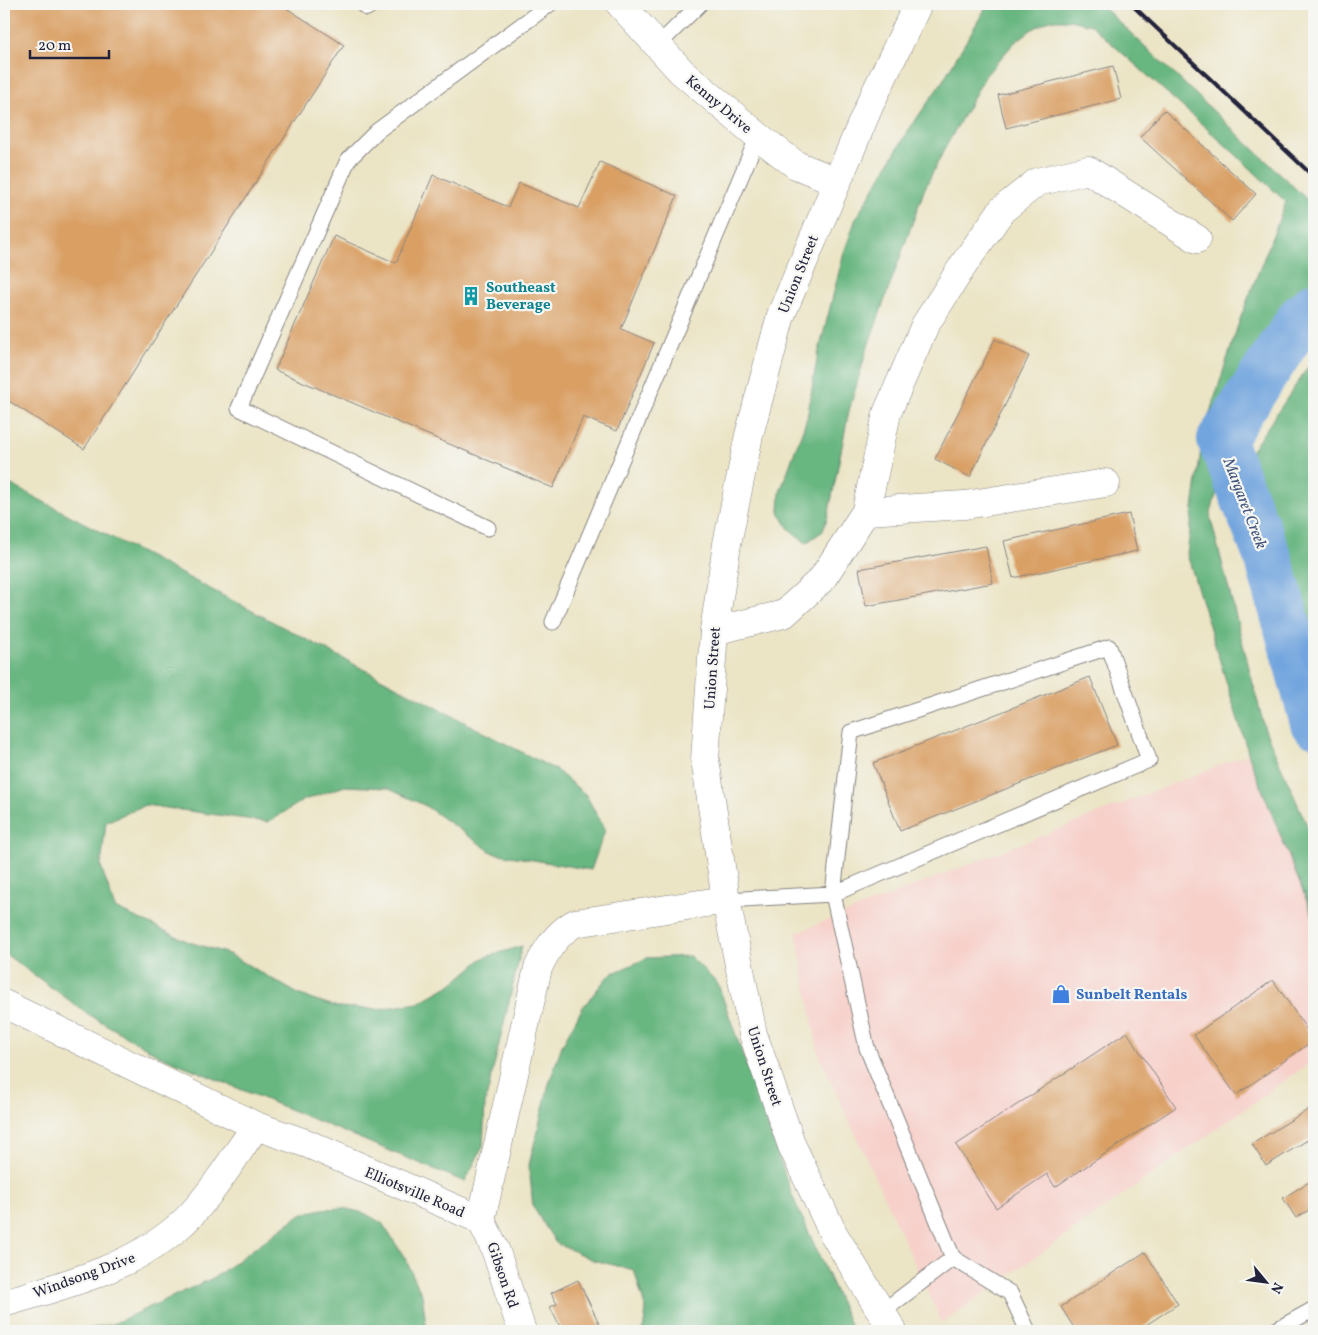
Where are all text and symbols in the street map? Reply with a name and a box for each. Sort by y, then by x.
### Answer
scale bar [30,28,109,60]
text: 20 m [38,36,71,57]
street label: Kenny Drive [680,71,756,139]
street label: Union Street [774,232,825,317]
place label: Southeast Beverage [486,278,556,316]
building icon: Southeast Beverage [460,285,482,307]
water label: Margaret Creek [1216,454,1272,553]
street label: Union Street [700,626,727,710]
shop icon: Sunbelt Rentals [1050,983,1072,1005]
place label: Sunbelt Rentals [1076,985,1187,1006]
street label: Union Street [741,1024,786,1109]
street label: Elliotsville Road [361,1163,468,1224]
street label: Gibson Rd [481,1240,523,1311]
street label: Windsong Drive [31,1248,138,1305]
north arrow [1240,1258,1290,1308]
text: N [1265,1279,1287,1297]

